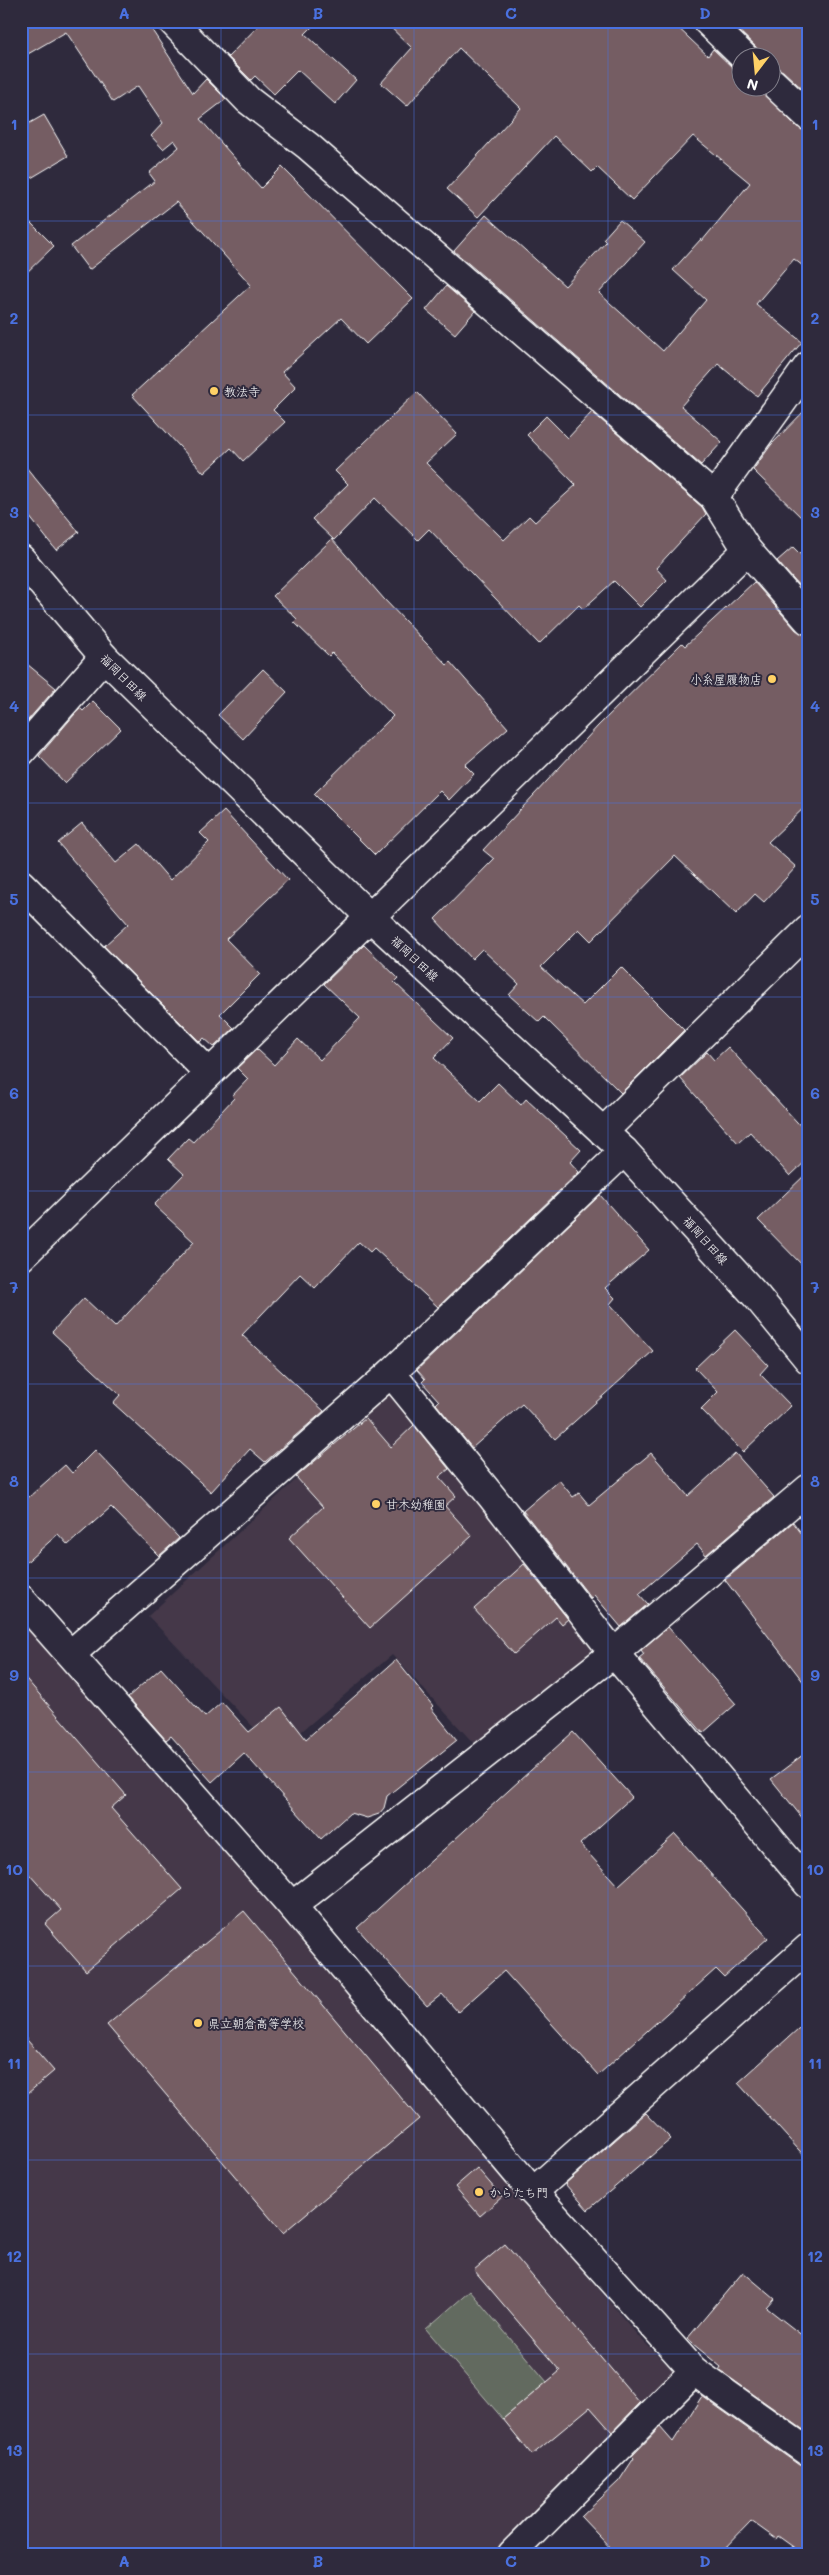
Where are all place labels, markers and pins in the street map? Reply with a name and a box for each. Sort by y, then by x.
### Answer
place label: 教法寺 [224,383,260,399]
marker: 教法寺 [208,385,220,397]
place label: 小糸屋履物店 [690,671,762,687]
marker: 小糸屋履物店 [766,673,778,685]
place label: 甘木幼稚園 [386,1496,446,1512]
marker: 甘木幼稚園 [370,1498,382,1510]
place label: 県立朝倉高等学校 [208,2015,304,2031]
marker: 県立朝倉高等学校 [192,2017,204,2029]
place label: からたち門 [489,2184,549,2200]
marker: からたち門 [473,2186,485,2198]

